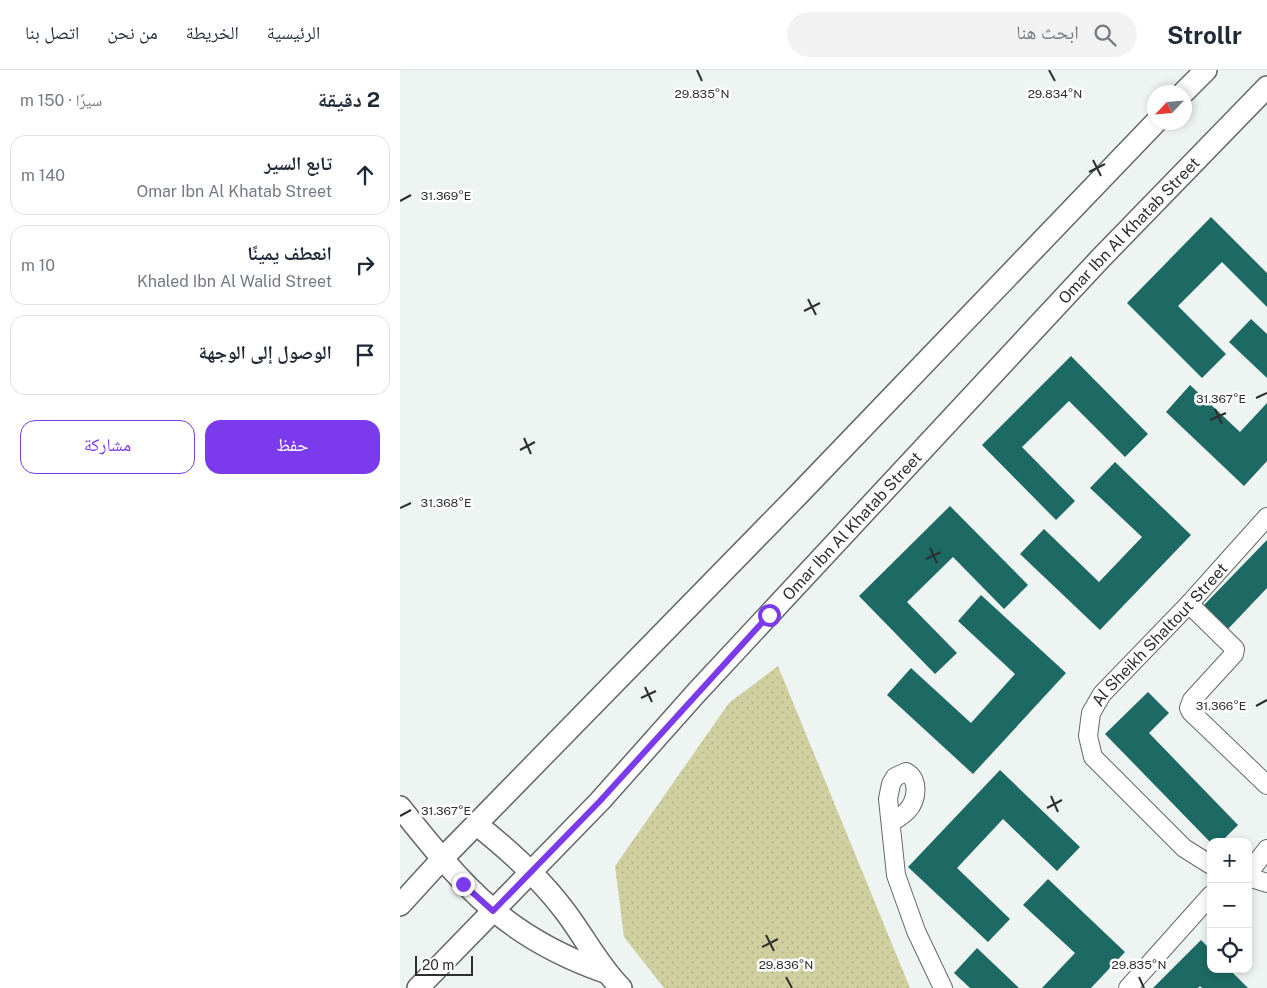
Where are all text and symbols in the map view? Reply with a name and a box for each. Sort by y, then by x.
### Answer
search box [787,12,1137,57]
text: ابحث هنا [1016,21,1079,43]
icon: search [1091,21,1119,49]
text: Strollr [1167,21,1242,49]
text: اتصل بنا [25,22,79,43]
text: من نحن [107,22,158,43]
text: الخريطة [186,22,239,43]
text: الرئيسية [267,22,320,43]
north arrow [1147,85,1192,130]
text: 2 دقيقة [318,87,380,112]
text: 29.835°N [675,87,729,101]
text: 29.834°N [1028,87,1082,101]
text: سيرًا · 150 m [20,91,102,110]
text: تابع السير [264,152,332,174]
street label: Omar Ibn Al Khatab Street [1054,153,1203,307]
icon: ahead [351,161,379,189]
text: 140 m [21,166,65,185]
text: Omar Ibn Al Khatab Street [137,182,332,201]
text: 31.369°E [421,189,471,203]
text: انعطف يمينًا [247,242,332,264]
icon: right [351,251,379,279]
text: 10 m [21,256,55,275]
text: Khaled Ibn Al Walid Street [137,272,332,291]
text: الوصول إلى الوجهة [198,341,332,363]
icon: arrive [351,341,379,369]
text: 31.367°E [1196,392,1246,406]
button: مشاركة [20,420,195,474]
button: حفظ [205,420,380,474]
street label: Omar Ibn Al Khatab Street [778,448,925,604]
text: 31.368°E [421,496,471,510]
street label: Al Sheikh Shaltout Street [1088,559,1231,709]
route start [758,604,781,627]
text: 31.366°E [1196,699,1246,713]
text: 31.367°E [421,804,471,818]
map controls [1207,838,1252,973]
button: + [1207,838,1252,883]
route end [452,873,475,896]
button: − [1207,883,1252,928]
button: locate [1207,928,1252,973]
scale bar [415,953,472,976]
text: 20 m [422,957,454,973]
text: 29.836°N [759,958,813,972]
text: 29.835°N [1112,958,1166,972]

